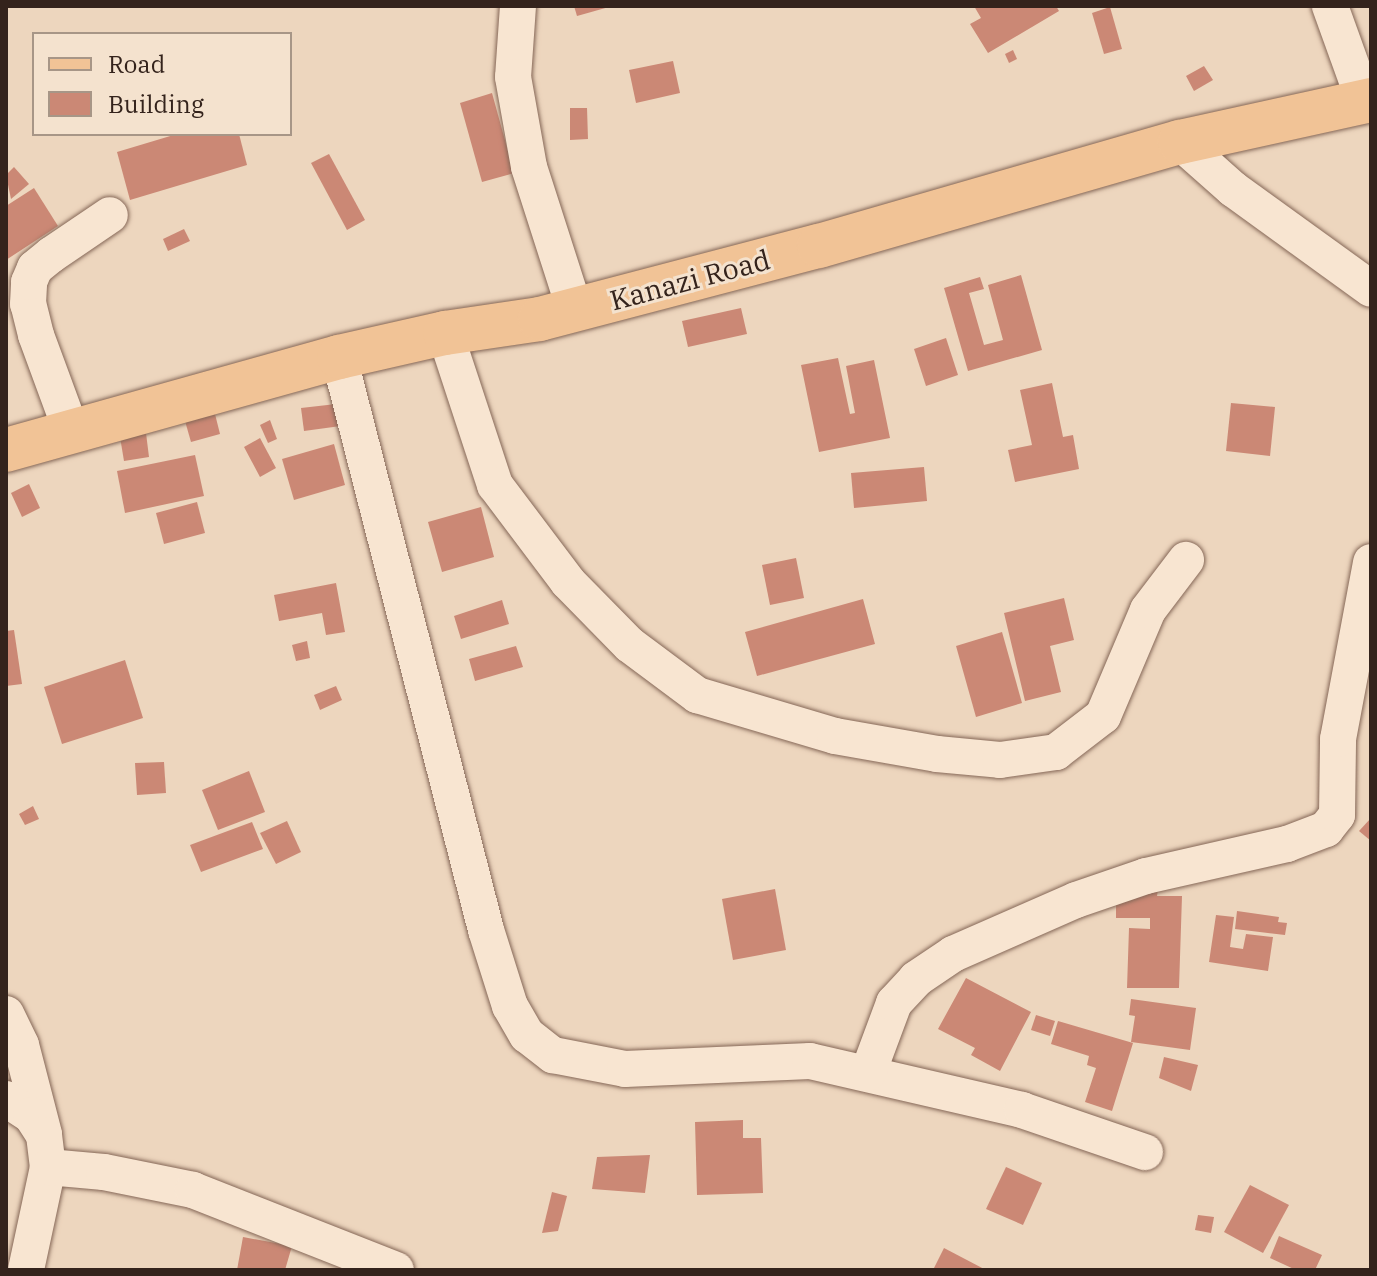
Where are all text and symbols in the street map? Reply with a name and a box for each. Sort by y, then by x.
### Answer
legend [32,32,292,136]
text: Road [108,48,165,80]
text: Building [108,88,204,120]
street label: Kanazi Road [606,243,774,317]

